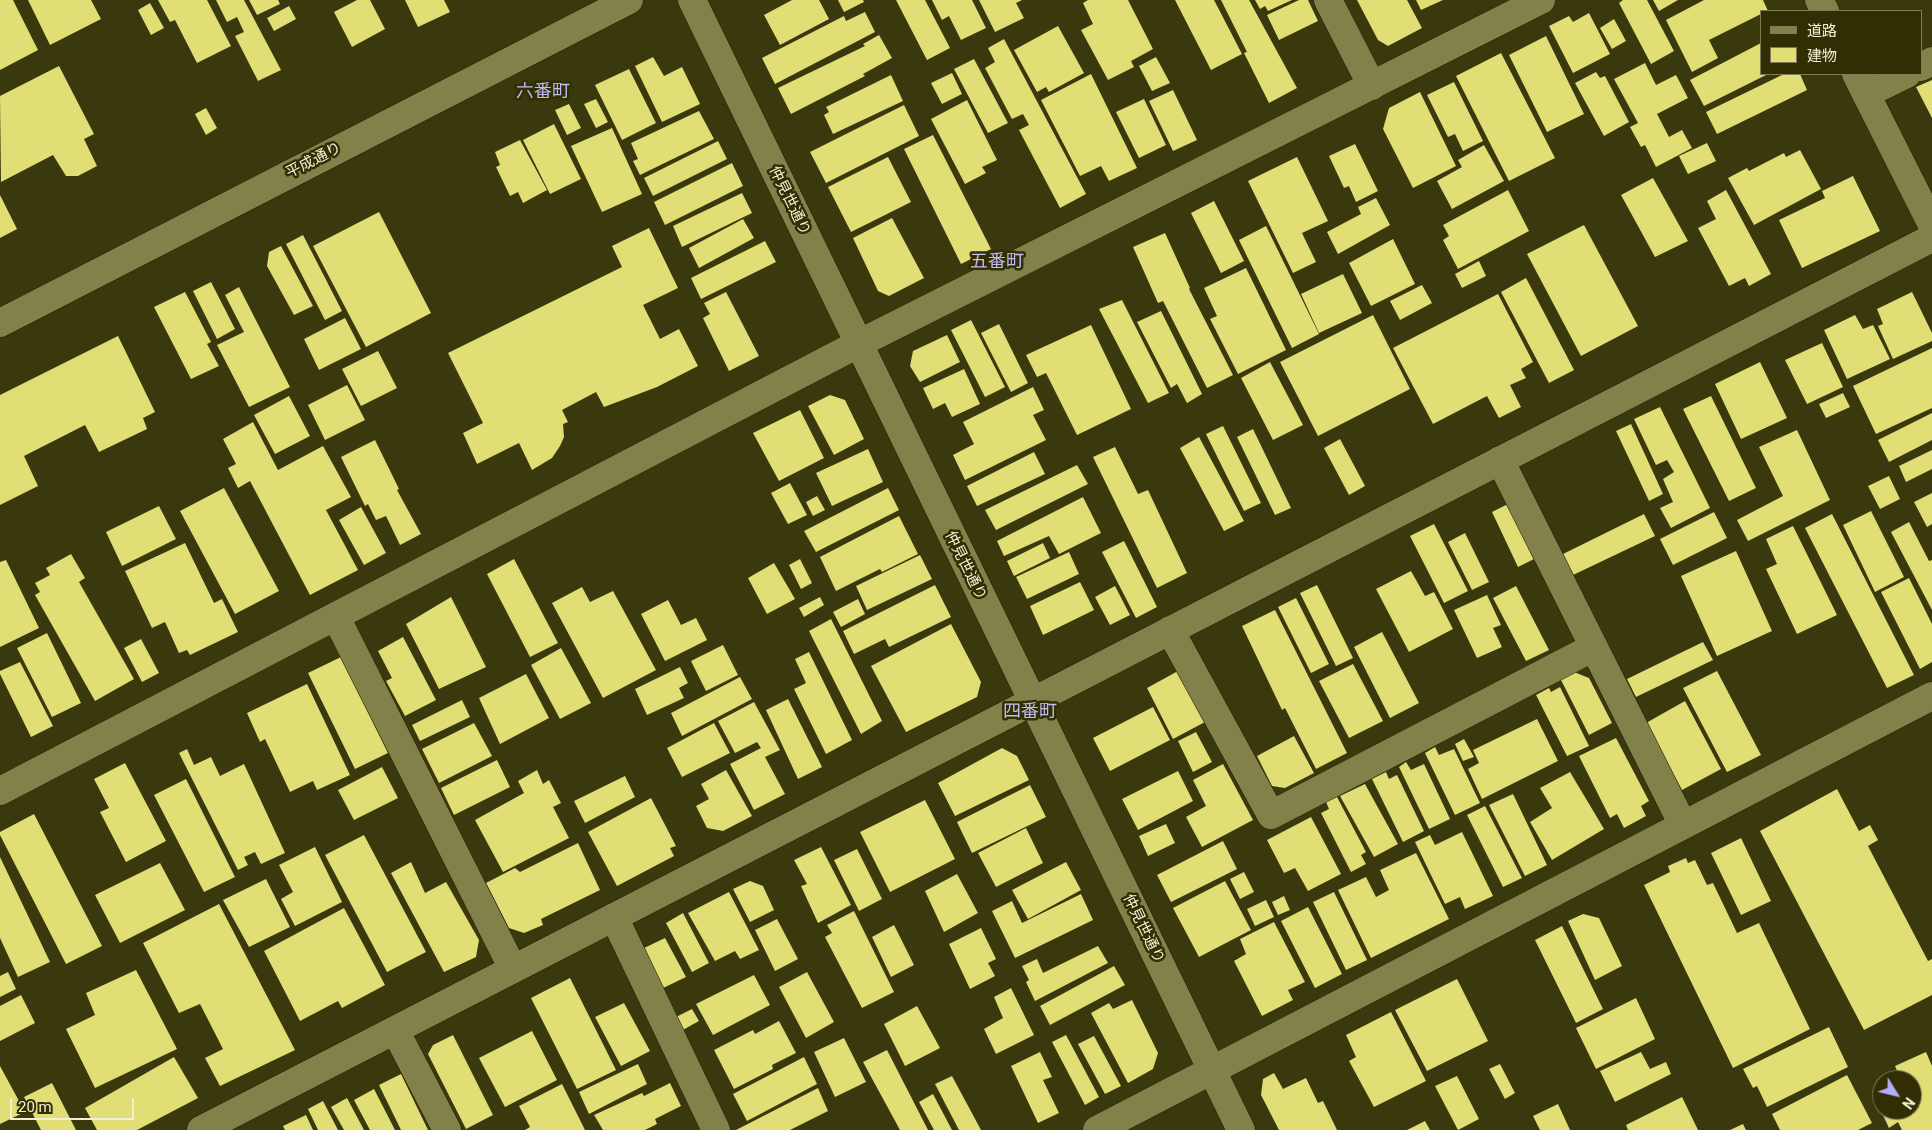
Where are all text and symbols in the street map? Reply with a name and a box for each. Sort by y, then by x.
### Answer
legend [1760,10,1922,75]
text: 道路 [1807,22,1837,40]
text: 建物 [1807,47,1837,65]
district label: 六番町 [516,81,570,103]
street label: 平成通り [283,139,345,183]
street label: 仲見世通り [764,163,814,239]
district label: 五番町 [970,251,1024,273]
street label: 仲見世通り [940,528,990,604]
district label: 四番町 [1003,701,1057,723]
street label: 仲見世通り [1118,891,1168,967]
north arrow [1872,1070,1922,1120]
scale bar [12,1088,136,1120]
text: N [1899,1095,1918,1112]
text: 20 m [18,1098,52,1116]

